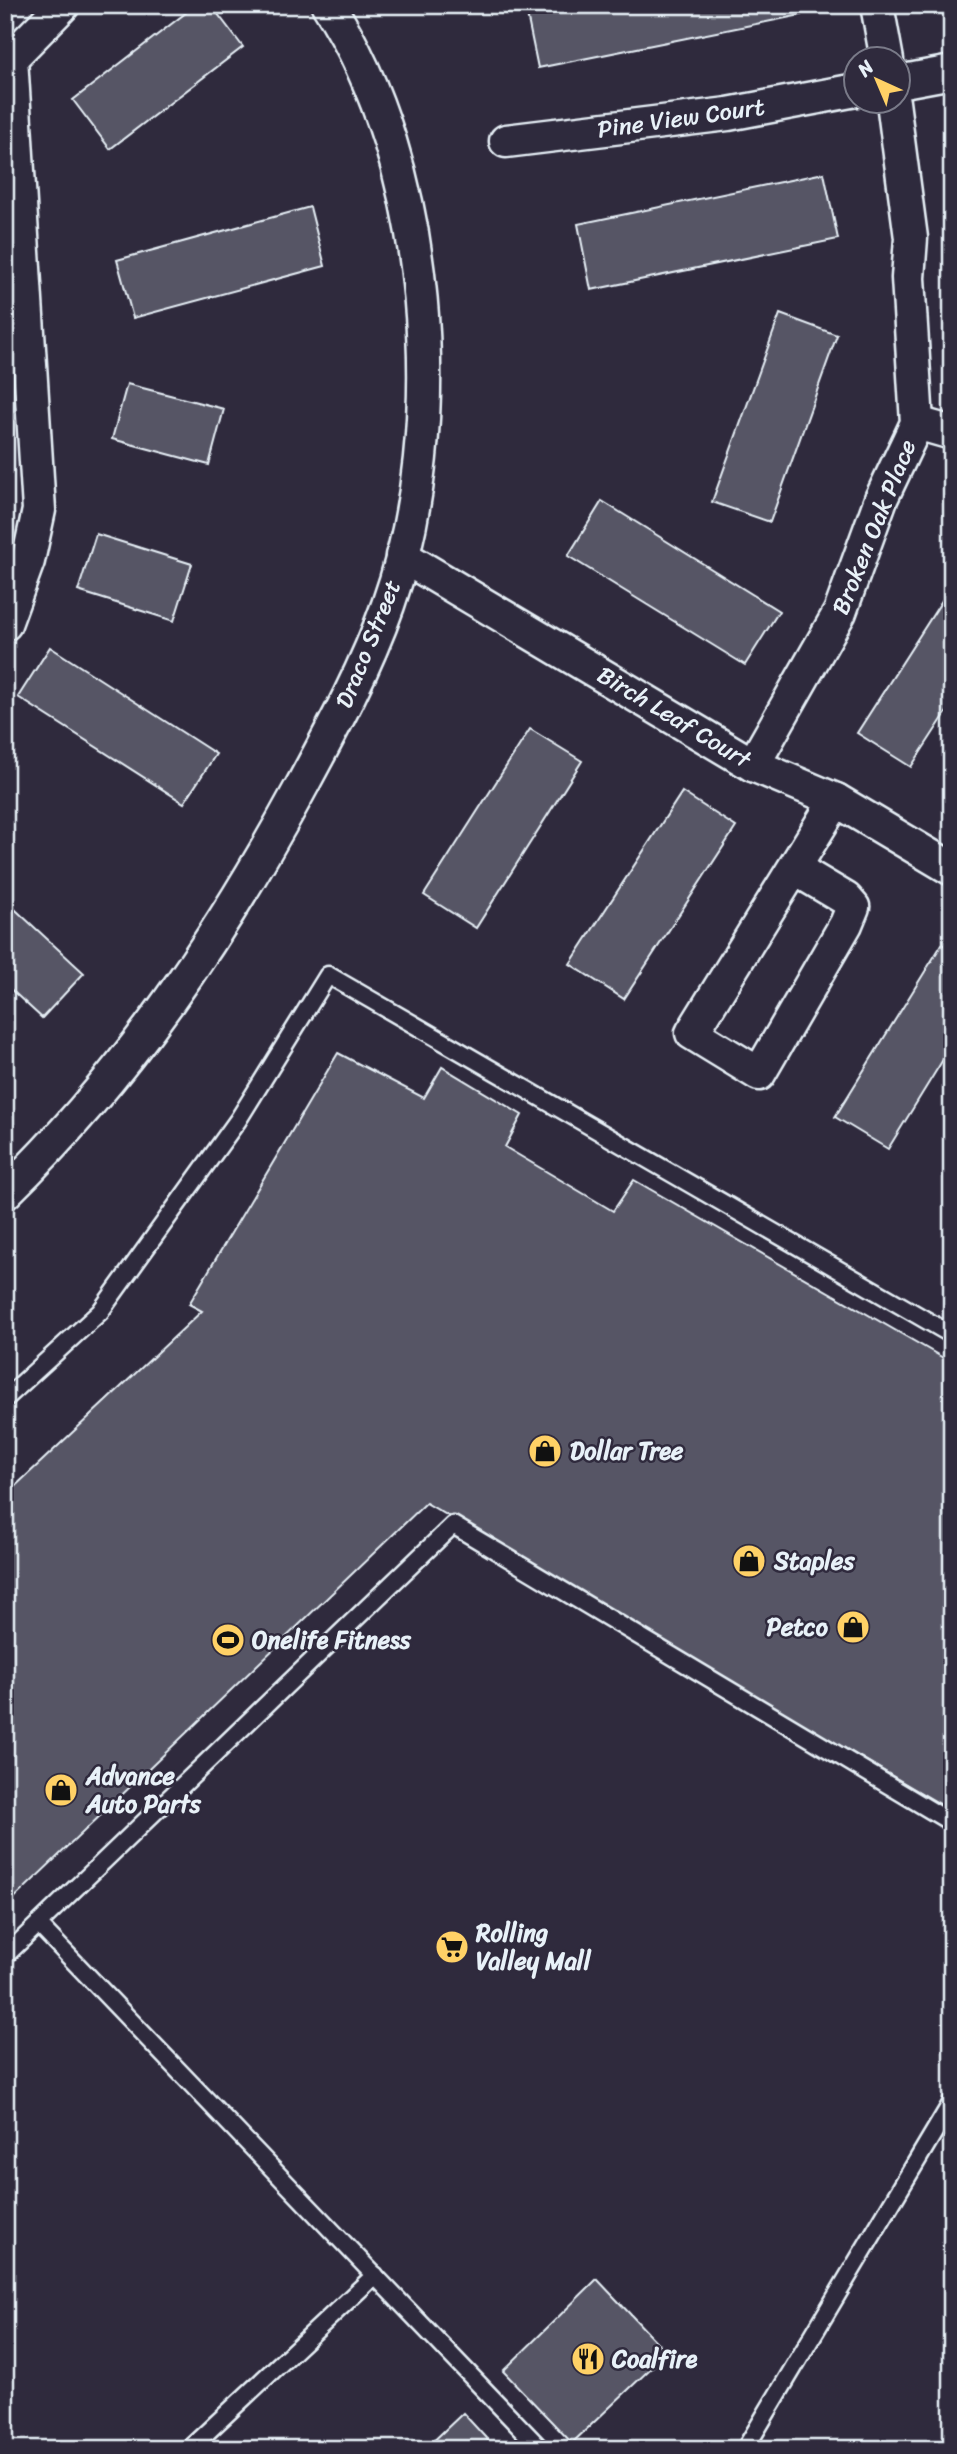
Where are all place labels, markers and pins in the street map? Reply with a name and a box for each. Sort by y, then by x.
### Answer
place label: Dollar Tree [570,1430,684,1472]
shop icon: Dollar Tree [526,1432,564,1470]
place label: Staples [773,1540,855,1582]
shop icon: Staples [730,1542,768,1580]
place label: Petco [766,1606,829,1648]
shop icon: Petco [834,1608,872,1646]
place label: Onelife Fitness [252,1619,412,1661]
sports icon: Onelife Fitness [209,1621,247,1659]
place label: Advance Auto Parts [85,1755,202,1825]
shop icon: Advance Auto Parts [42,1771,80,1809]
place label: Rolling Valley Mall [475,1912,592,1982]
supermarket icon: Rolling Valley Mall [433,1928,471,1966]
place label: Coalfire [611,2338,698,2380]
restaurant icon: Coalfire [569,2340,607,2378]

